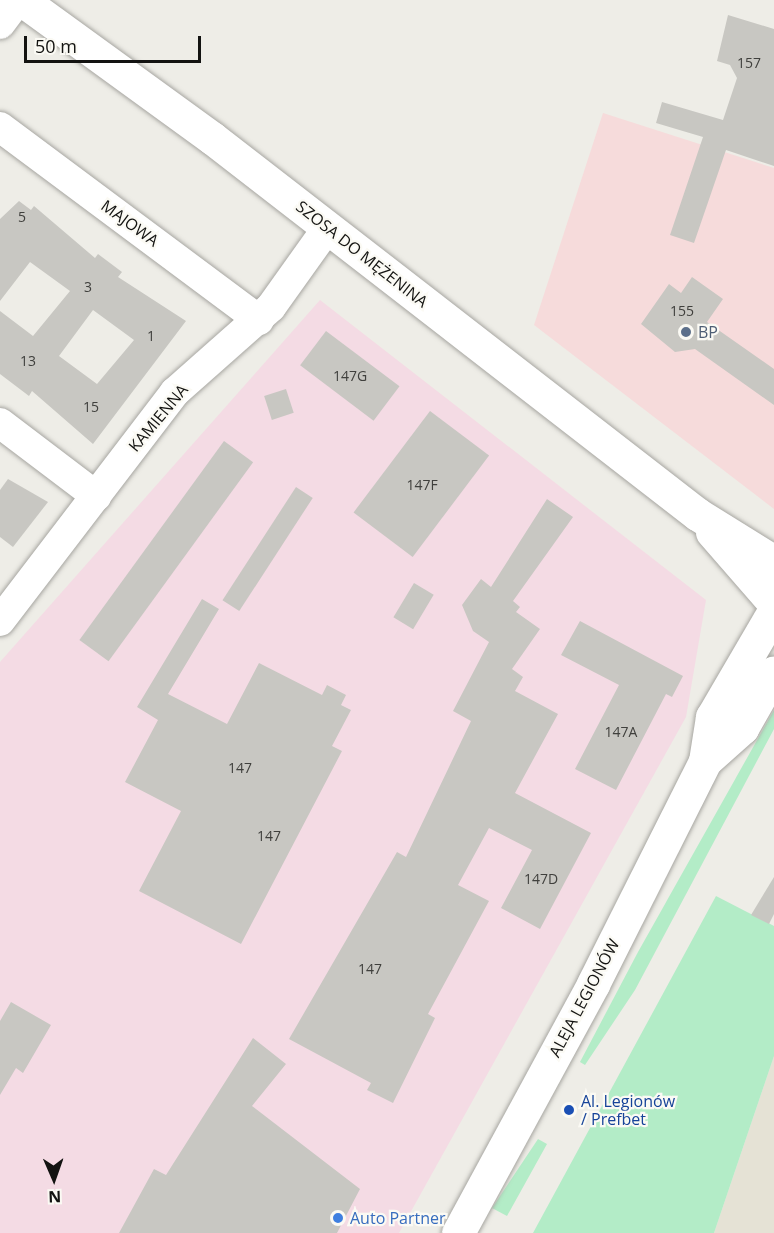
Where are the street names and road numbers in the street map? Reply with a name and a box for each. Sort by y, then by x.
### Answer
street label: MAJOWA [98,196,162,250]
street label: SZOSA DO MĘŻENINA [292,197,432,311]
street label: KAMIENNA [124,380,192,456]
street label: ALEJA LEGIONÓW [545,936,623,1060]

